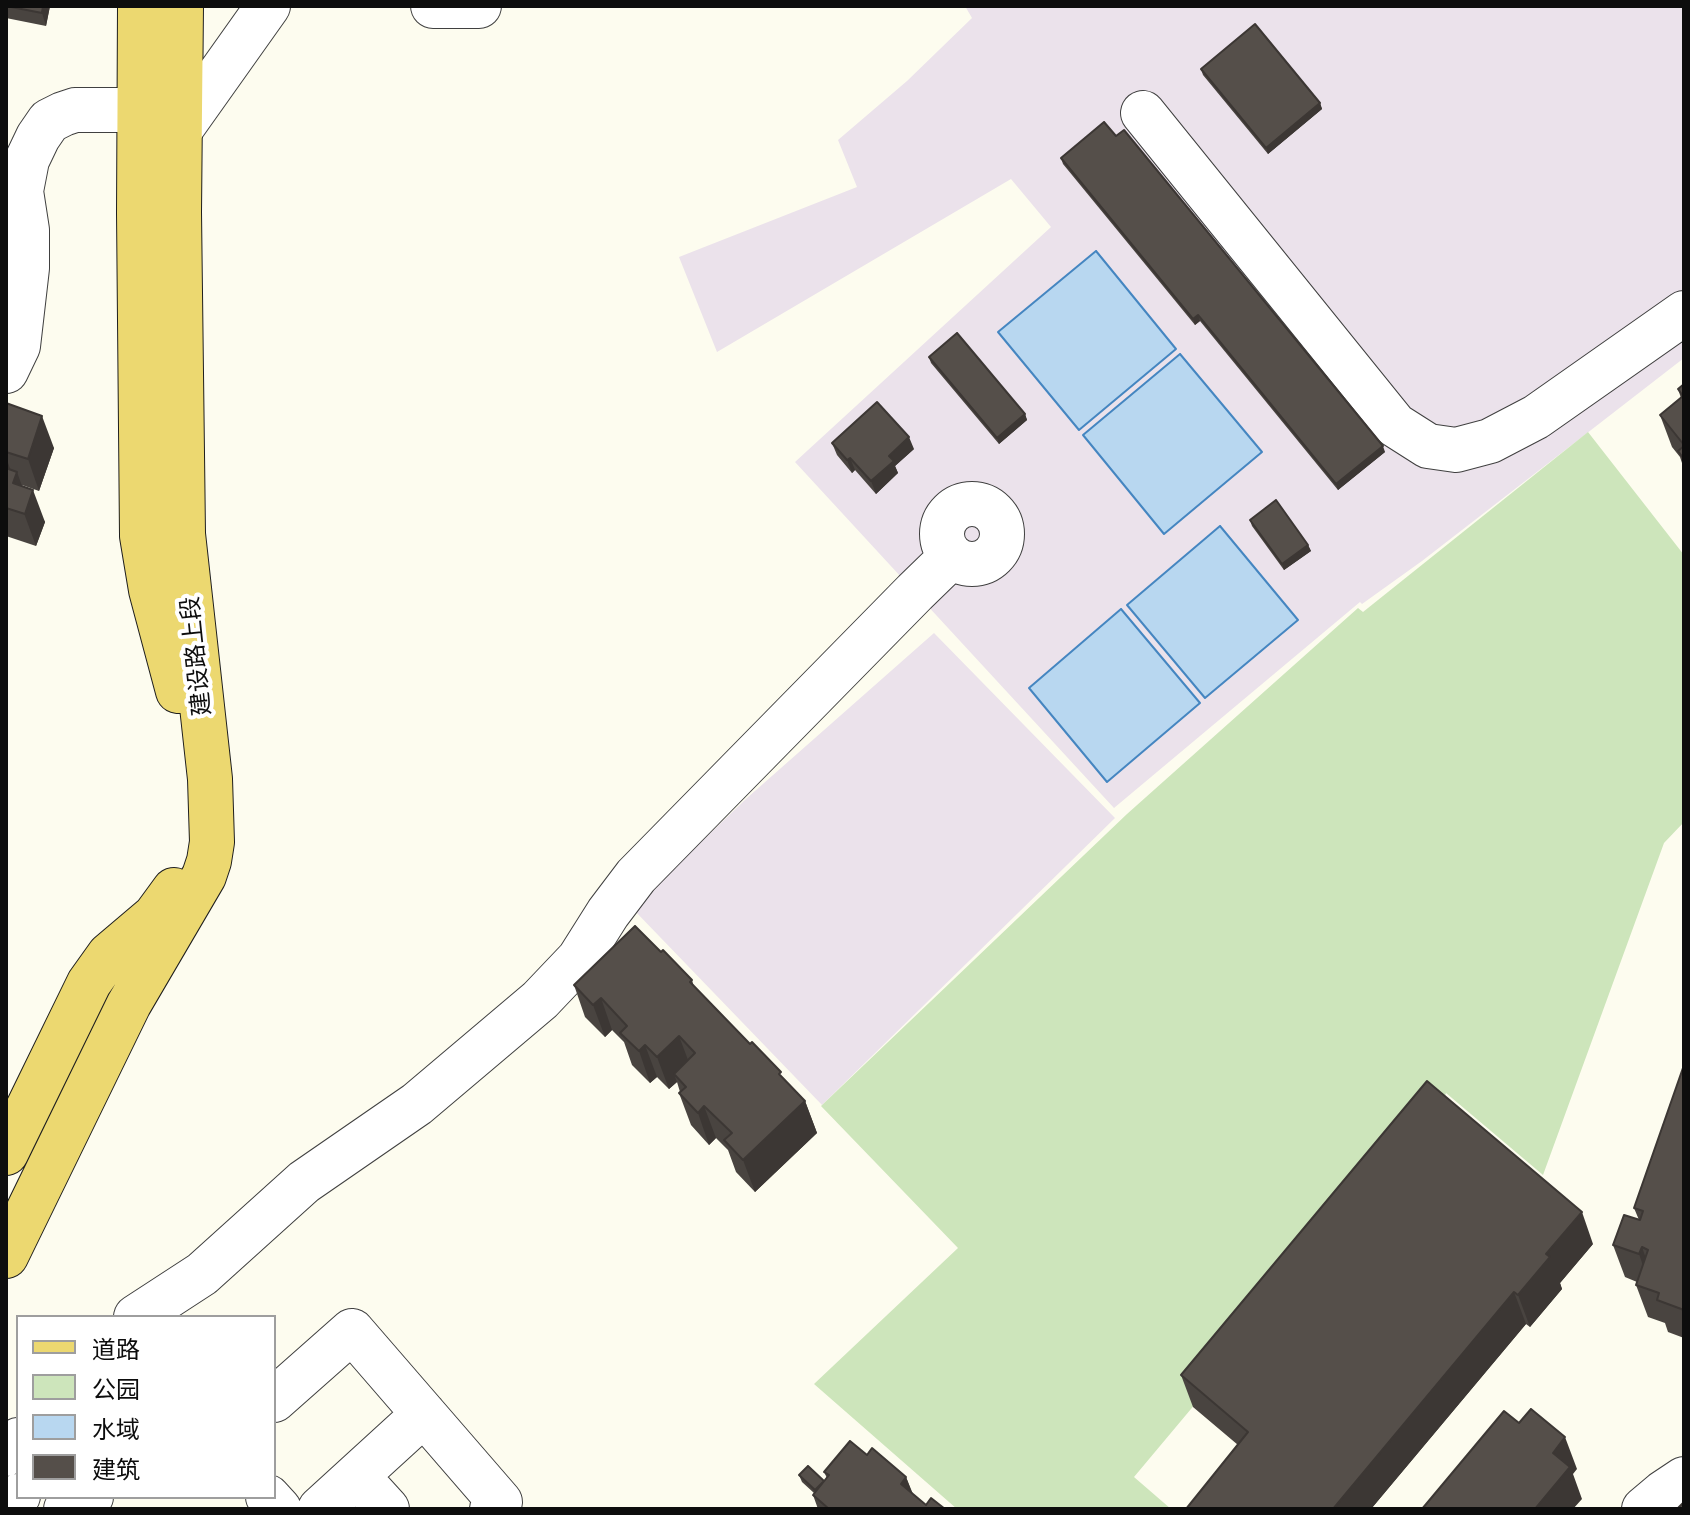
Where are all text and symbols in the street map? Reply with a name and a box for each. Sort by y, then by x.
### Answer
street label: 建设路上段 [176,595,218,717]
legend [16,1315,276,1499]
text: 道路 [92,1332,140,1365]
text: 公园 [92,1372,140,1405]
text: 水域 [92,1412,140,1445]
text: 建筑 [92,1452,140,1485]

